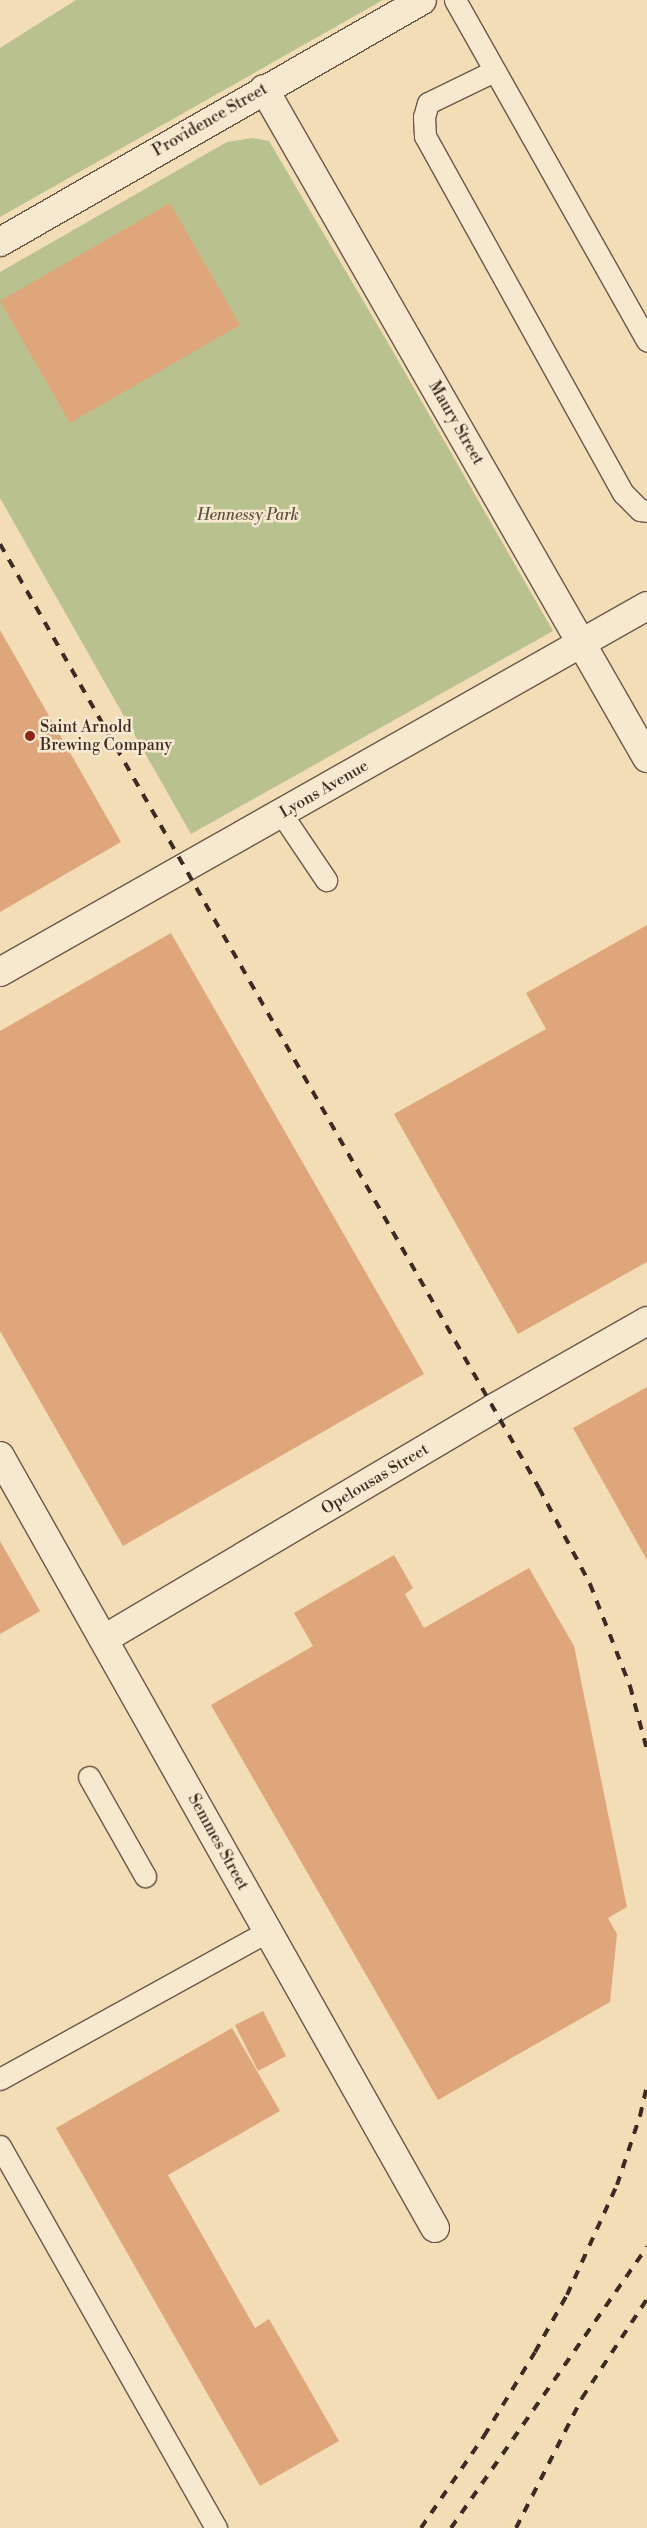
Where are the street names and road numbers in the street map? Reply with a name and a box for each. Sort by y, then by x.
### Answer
street label: Providence Street [149,79,271,161]
street label: Maury Street [424,378,488,468]
street label: Lyons Avenue [276,756,372,822]
street label: Opelousas Street [318,1439,432,1519]
street label: Semmes Street [184,1790,252,1894]

